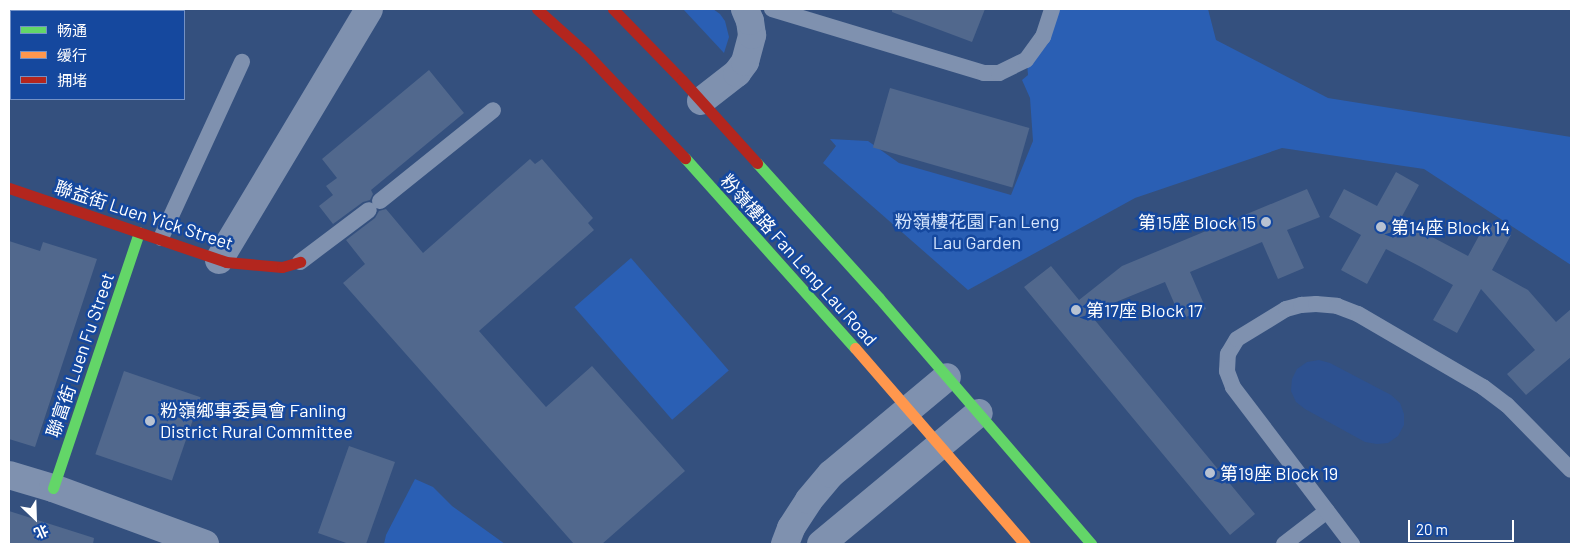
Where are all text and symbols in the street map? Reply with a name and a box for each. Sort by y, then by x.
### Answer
legend [10,10,185,100]
text: 畅通 [57,21,87,39]
text: 缓行 [57,46,87,64]
text: 拥堵 [57,71,87,89]
street label: 粉嶺樓路 Fan Leng Lau Road [716,170,882,350]
street label: 聯益街 Luen Yick Street [52,176,236,254]
park label: 粉嶺樓花園 Fan Leng Lau Garden [895,211,1059,253]
place label: 第15座 Block 15 [1138,211,1256,233]
marker: 第15座 Block 15 [1260,216,1272,228]
place label: 第14座 Block 14 [1391,216,1510,238]
marker: 第14座 Block 14 [1375,221,1387,233]
street label: 聯富街 Luen Fu Street [42,270,118,440]
place label: 第17座 Block 17 [1086,299,1202,321]
marker: 第17座 Block 17 [1070,304,1082,316]
place label: 粉嶺鄉事委員會 Fanling District Rural Committee [160,400,353,442]
marker: 粉嶺鄉事委員會 Fanling District Rural Committee [144,415,156,427]
place label: 第19座 Block 19 [1220,462,1338,484]
marker: 第19座 Block 19 [1204,467,1216,479]
north arrow [10,493,60,543]
scale bar [1410,510,1516,542]
text: 20 m [1416,520,1448,538]
text: 北 [31,522,51,543]

